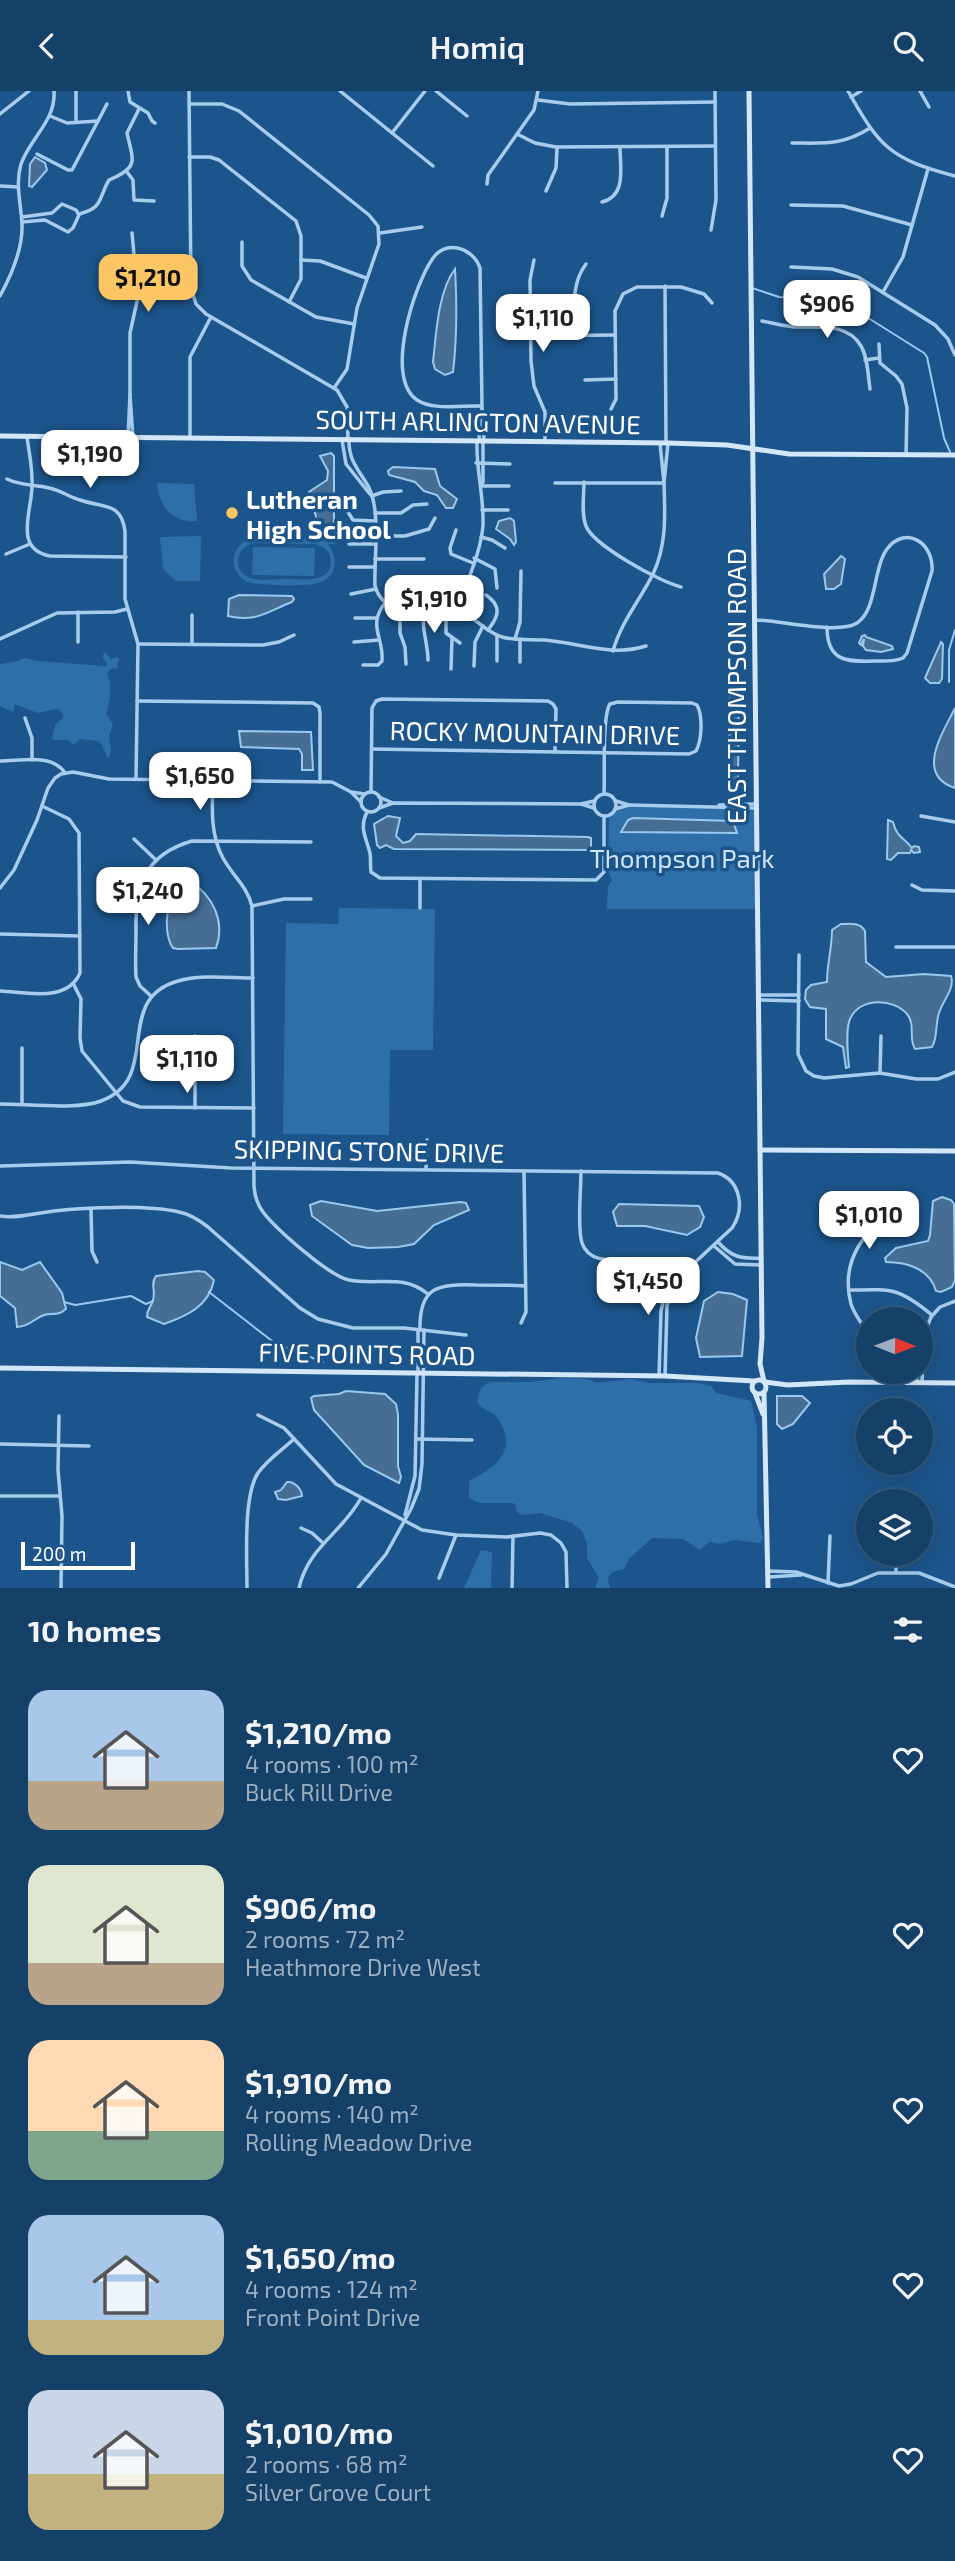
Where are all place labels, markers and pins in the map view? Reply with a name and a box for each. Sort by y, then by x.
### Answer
pin: $1,210 [91,255,205,314]
pin: $906 [786,281,868,340]
pin: $1,110 [486,295,600,354]
pin: $1,190 [33,431,147,490]
place label: Lutheran High School [246,483,391,544]
marker: Lutheran High School [224,505,240,521]
pin: $1,910 [377,575,491,635]
pin: $1,650 [143,753,257,812]
pin: $1,240 [91,867,205,927]
pin: $1,110 [130,1035,244,1095]
pin: $1,010 [812,1191,926,1251]
pin: $1,450 [591,1257,705,1317]

